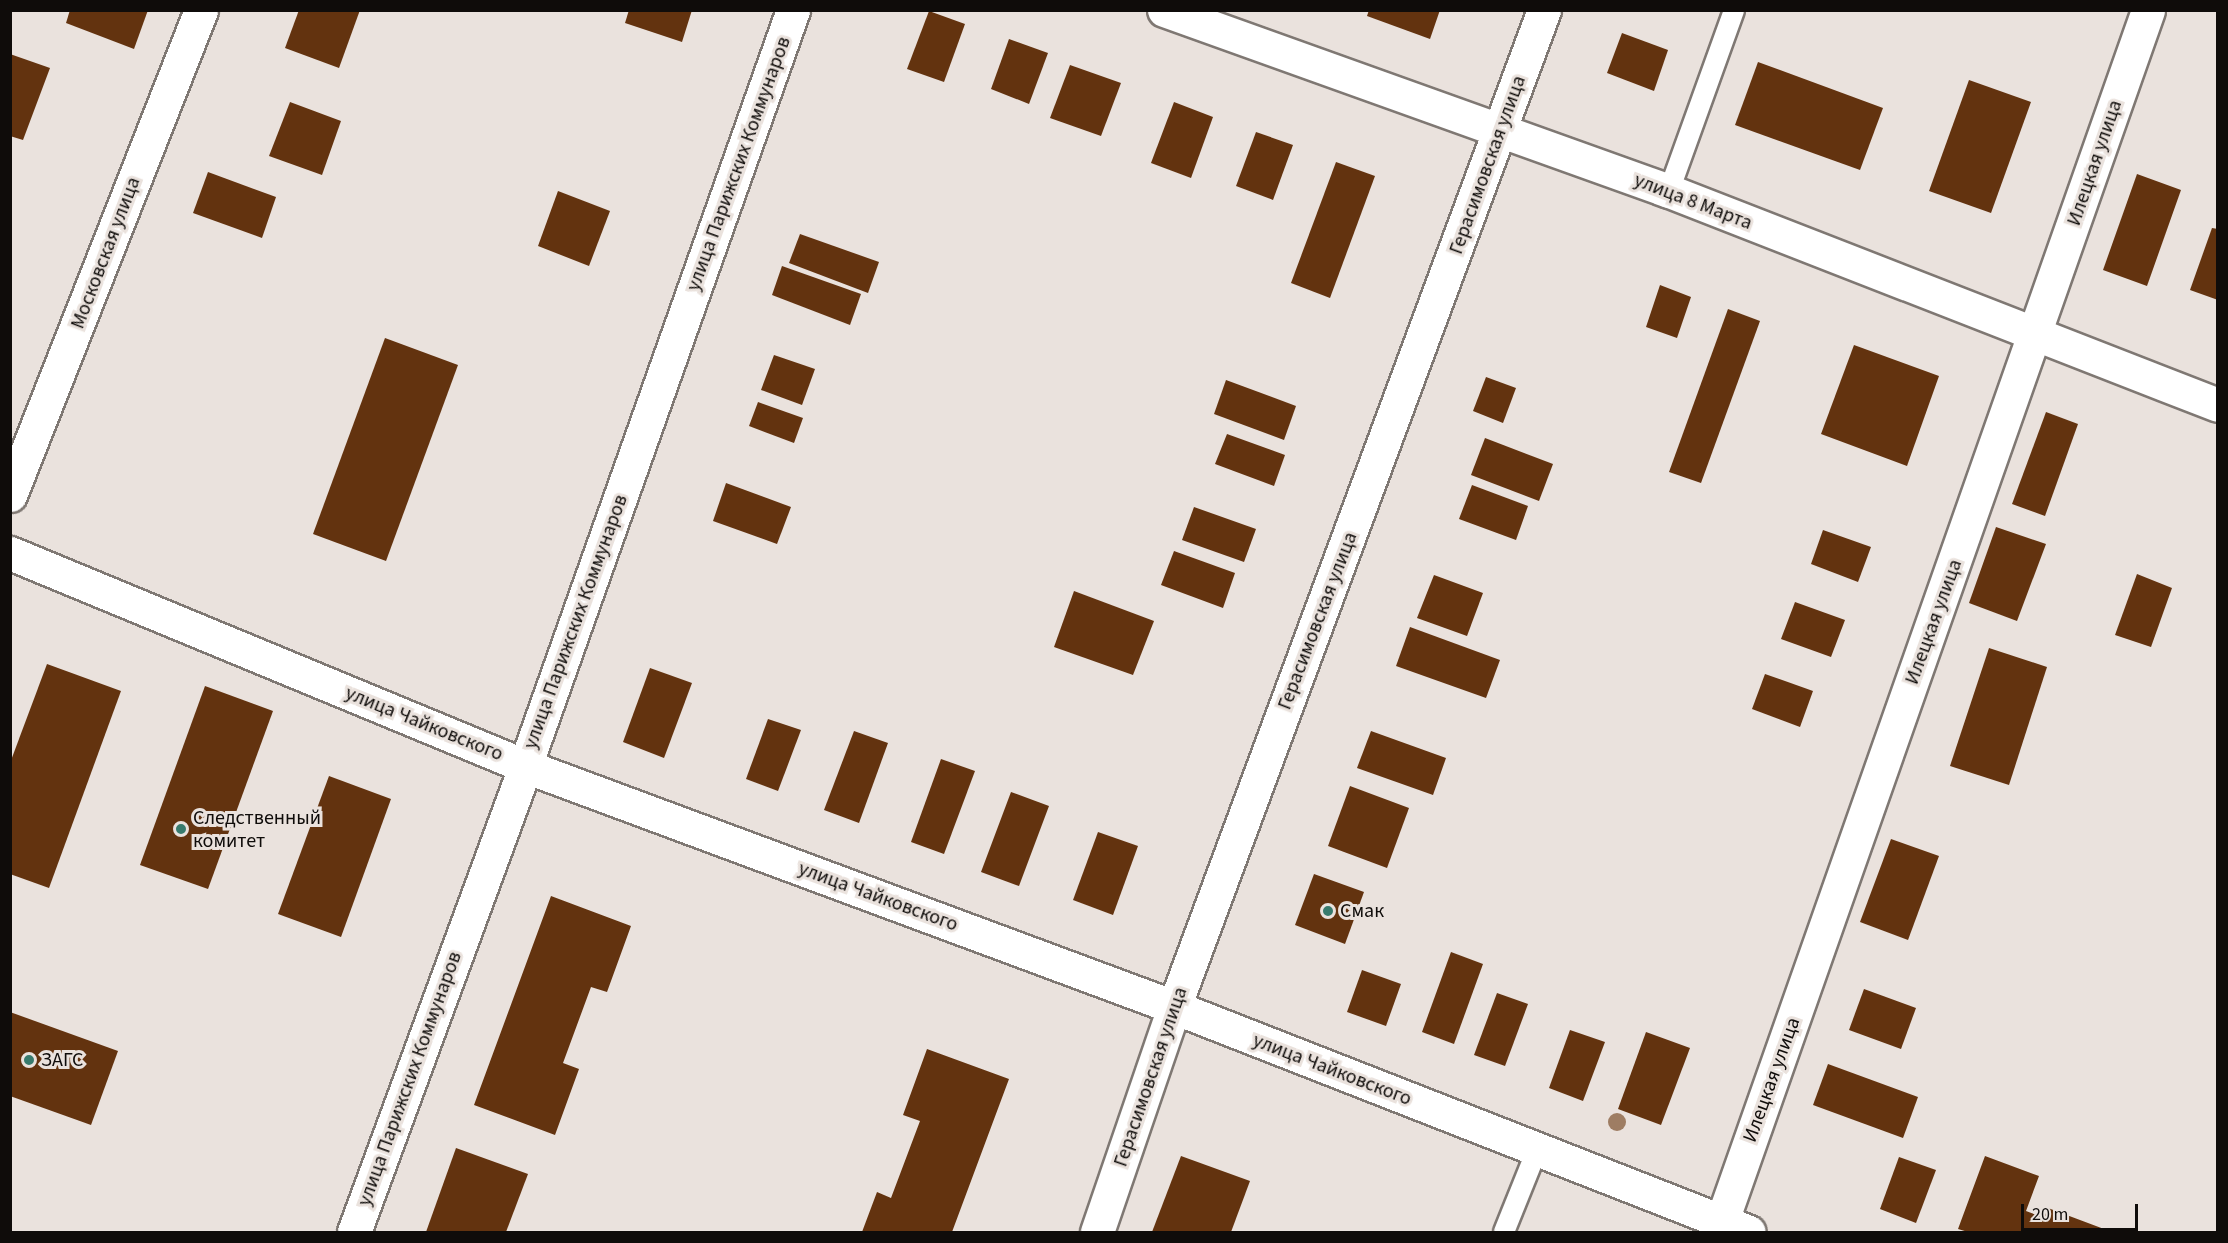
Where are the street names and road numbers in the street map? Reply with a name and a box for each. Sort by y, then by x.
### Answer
street label: улица Парижских Коммунаров [682,34,796,294]
street label: Герасимовская улица [1445,72,1531,258]
street label: Илецкая улица [2062,97,2128,229]
street label: улица 8 Марта [1631,168,1755,236]
street label: Московская улица [66,174,146,332]
street label: улица Парижских Коммунаров [519,492,633,752]
street label: Герасимовская улица [1273,529,1363,713]
street label: Илецкая улица [1900,556,1968,688]
street label: улица Чайковского [342,681,506,767]
street label: улица Чайковского [795,857,961,937]
street label: улица Парижских Коммунаров [353,949,467,1209]
street label: Герасимовская улица [1109,984,1193,1170]
street label: Илецкая улица [1738,1014,1806,1146]
street label: улица Чайковского [1249,1029,1415,1111]

